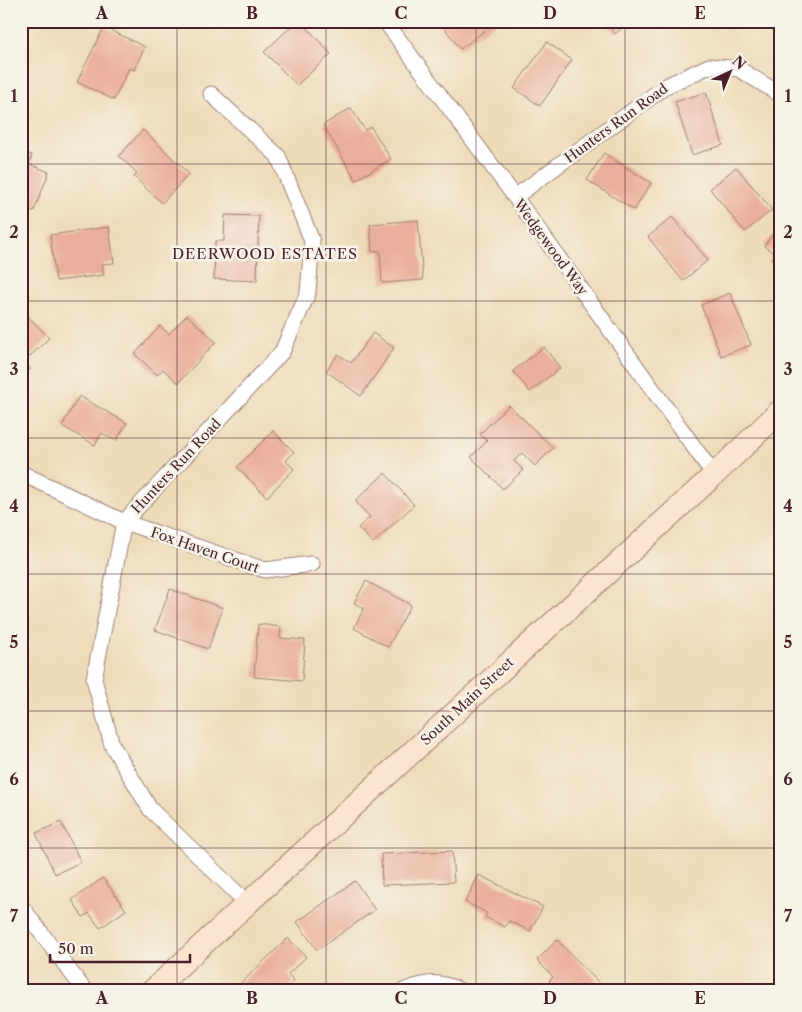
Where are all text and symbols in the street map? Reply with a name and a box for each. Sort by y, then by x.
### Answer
text: A [95,3,109,23]
text: B [246,3,258,23]
text: C [395,3,407,23]
text: D [543,3,557,23]
text: E [694,3,706,23]
north arrow [704,48,754,98]
text: N [728,52,750,73]
street label: Hunters Run Road [561,79,672,167]
text: 1 [10,86,18,106]
text: 1 [784,86,792,106]
street label: Wedgewood Way [509,195,592,299]
text: 2 [9,222,19,242]
text: 2 [783,222,793,242]
district label: DEERWOOD ESTATES [172,244,358,263]
text: 3 [9,359,19,379]
text: 3 [783,359,793,379]
street label: Hunters Run Road [127,414,225,517]
text: 4 [9,496,19,516]
text: 4 [783,496,793,516]
street label: Fox Haven Court [148,523,262,577]
text: 5 [10,632,19,652]
text: 5 [784,632,793,652]
street label: South Main Street [417,653,517,749]
text: 6 [9,769,19,789]
text: 6 [783,769,793,789]
text: 7 [10,906,19,926]
text: 7 [784,906,793,926]
scale bar [50,932,190,964]
text: 50 m [58,939,94,958]
text: A [95,988,109,1008]
text: B [246,988,258,1008]
text: C [395,988,407,1008]
text: D [543,988,557,1008]
text: E [694,988,706,1008]

